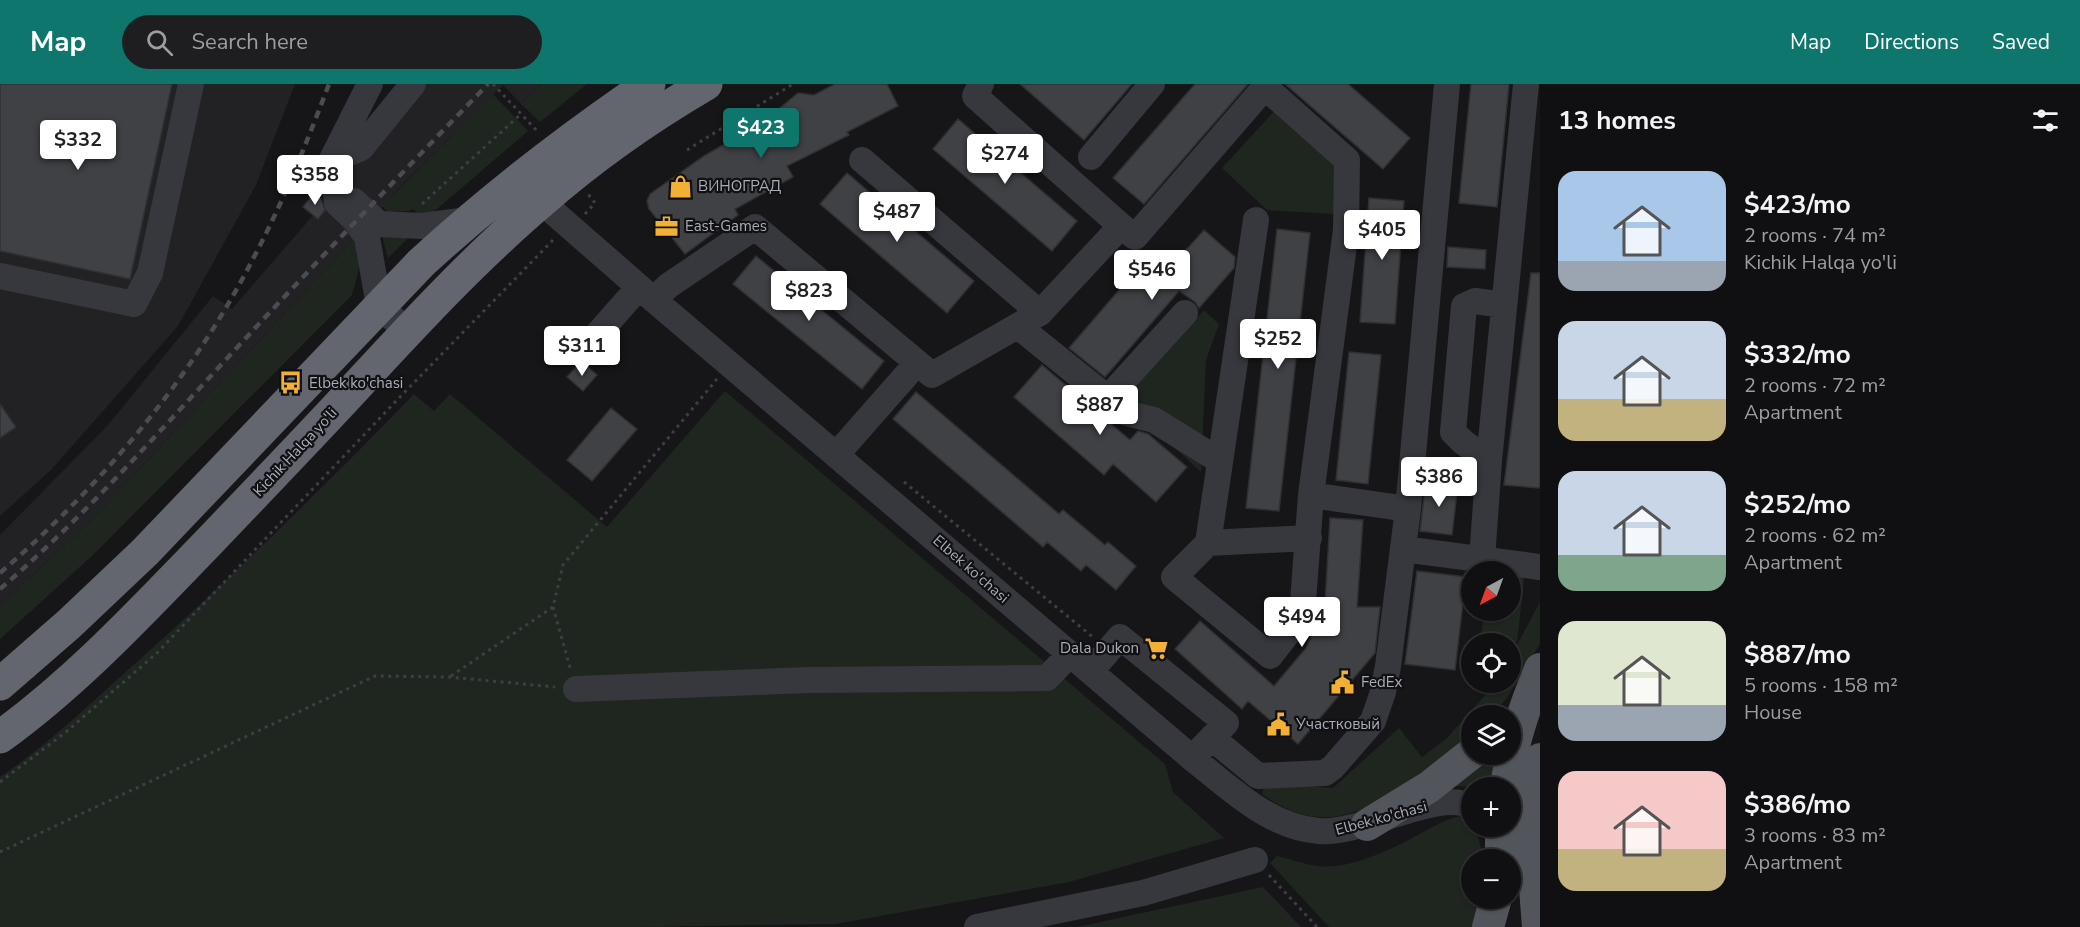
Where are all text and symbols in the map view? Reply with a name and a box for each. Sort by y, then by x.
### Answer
search box [122,15,542,69]
text: Map [30,23,86,61]
icon: search [143,26,176,59]
text: Search here [191,27,308,57]
text: Map [1790,28,1831,56]
text: Directions [1864,28,1959,56]
text: Saved [1992,28,2050,56]
text: 13 homes [1558,103,1676,138]
icon: filters [2029,104,2062,137]
pin: $423 [725,108,797,159]
text: $423 [737,114,785,141]
pin: $332 [42,120,114,171]
text: $332 [54,126,102,153]
pin: $274 [969,134,1041,185]
text: $274 [981,140,1029,167]
pin: $358 [279,155,351,206]
text: $358 [291,161,339,188]
shop icon: ВИНОГРАД [667,173,693,199]
place label: ВИНОГРАД [698,176,782,196]
text: $423/mo [1744,187,1851,222]
pin: $487 [861,192,933,243]
icon: home [1606,195,1678,267]
text: $487 [873,198,921,225]
pin: $405 [1346,210,1418,261]
office icon: East-Games [654,213,680,239]
place label: East-Games [685,216,767,236]
text: $405 [1358,216,1406,243]
text: 2 rooms · 74 m² [1744,222,1886,249]
text: Kichik Halqa yo'li [1744,249,1897,276]
pin: $546 [1116,250,1188,301]
text: $546 [1128,256,1176,283]
pin: $823 [773,271,845,322]
text: $823 [785,277,833,304]
pin: $252 [1242,319,1314,370]
text: $252 [1254,325,1302,352]
pin: $311 [546,326,618,377]
text: $311 [558,332,606,359]
text: $332/mo [1744,337,1851,372]
icon: home [1606,345,1678,417]
bus stop icon: Elbek ko'chasi [278,370,304,396]
text: 2 rooms · 72 m² [1744,372,1886,399]
place label: Elbek ko'chasi [309,373,403,393]
pin: $887 [1064,385,1136,436]
text: $887 [1076,391,1124,418]
text: Apartment [1744,399,1842,426]
street label: Kichik Halqa yo'li [249,403,341,501]
pin: $386 [1403,457,1475,508]
text: $386 [1415,463,1463,490]
text: $252/mo [1744,487,1851,522]
icon: home [1606,495,1678,567]
text: 2 rooms · 62 m² [1744,522,1886,549]
street label: Elbek ko'chasi [929,531,1013,607]
text: Apartment [1744,549,1842,576]
north arrow [1461,561,1521,621]
map controls [1461,561,1521,909]
pin: $494 [1266,597,1338,648]
text: $494 [1278,603,1326,630]
button: locate [1461,633,1521,693]
supermarket icon: Dala Dukon [1144,635,1170,661]
text: $887/mo [1744,637,1851,672]
place label: Dala Dukon [1060,638,1139,658]
icon: home [1606,645,1678,717]
public building icon: FedEx [1330,669,1356,695]
place label: FedEx [1361,672,1402,692]
text: 5 rooms · 158 m² [1744,672,1898,699]
text: House [1744,699,1802,726]
button: layers [1461,705,1521,765]
public building icon: Участковый [1265,711,1291,737]
place label: Участковый [1295,714,1380,734]
button: + [1461,777,1521,837]
text: $386/mo [1744,787,1851,822]
icon: home [1606,795,1678,867]
street label: Elbek ko'chasi [1333,796,1429,840]
text: 3 rooms · 83 m² [1744,822,1886,849]
button: − [1461,849,1521,909]
text: Apartment [1744,849,1842,876]

